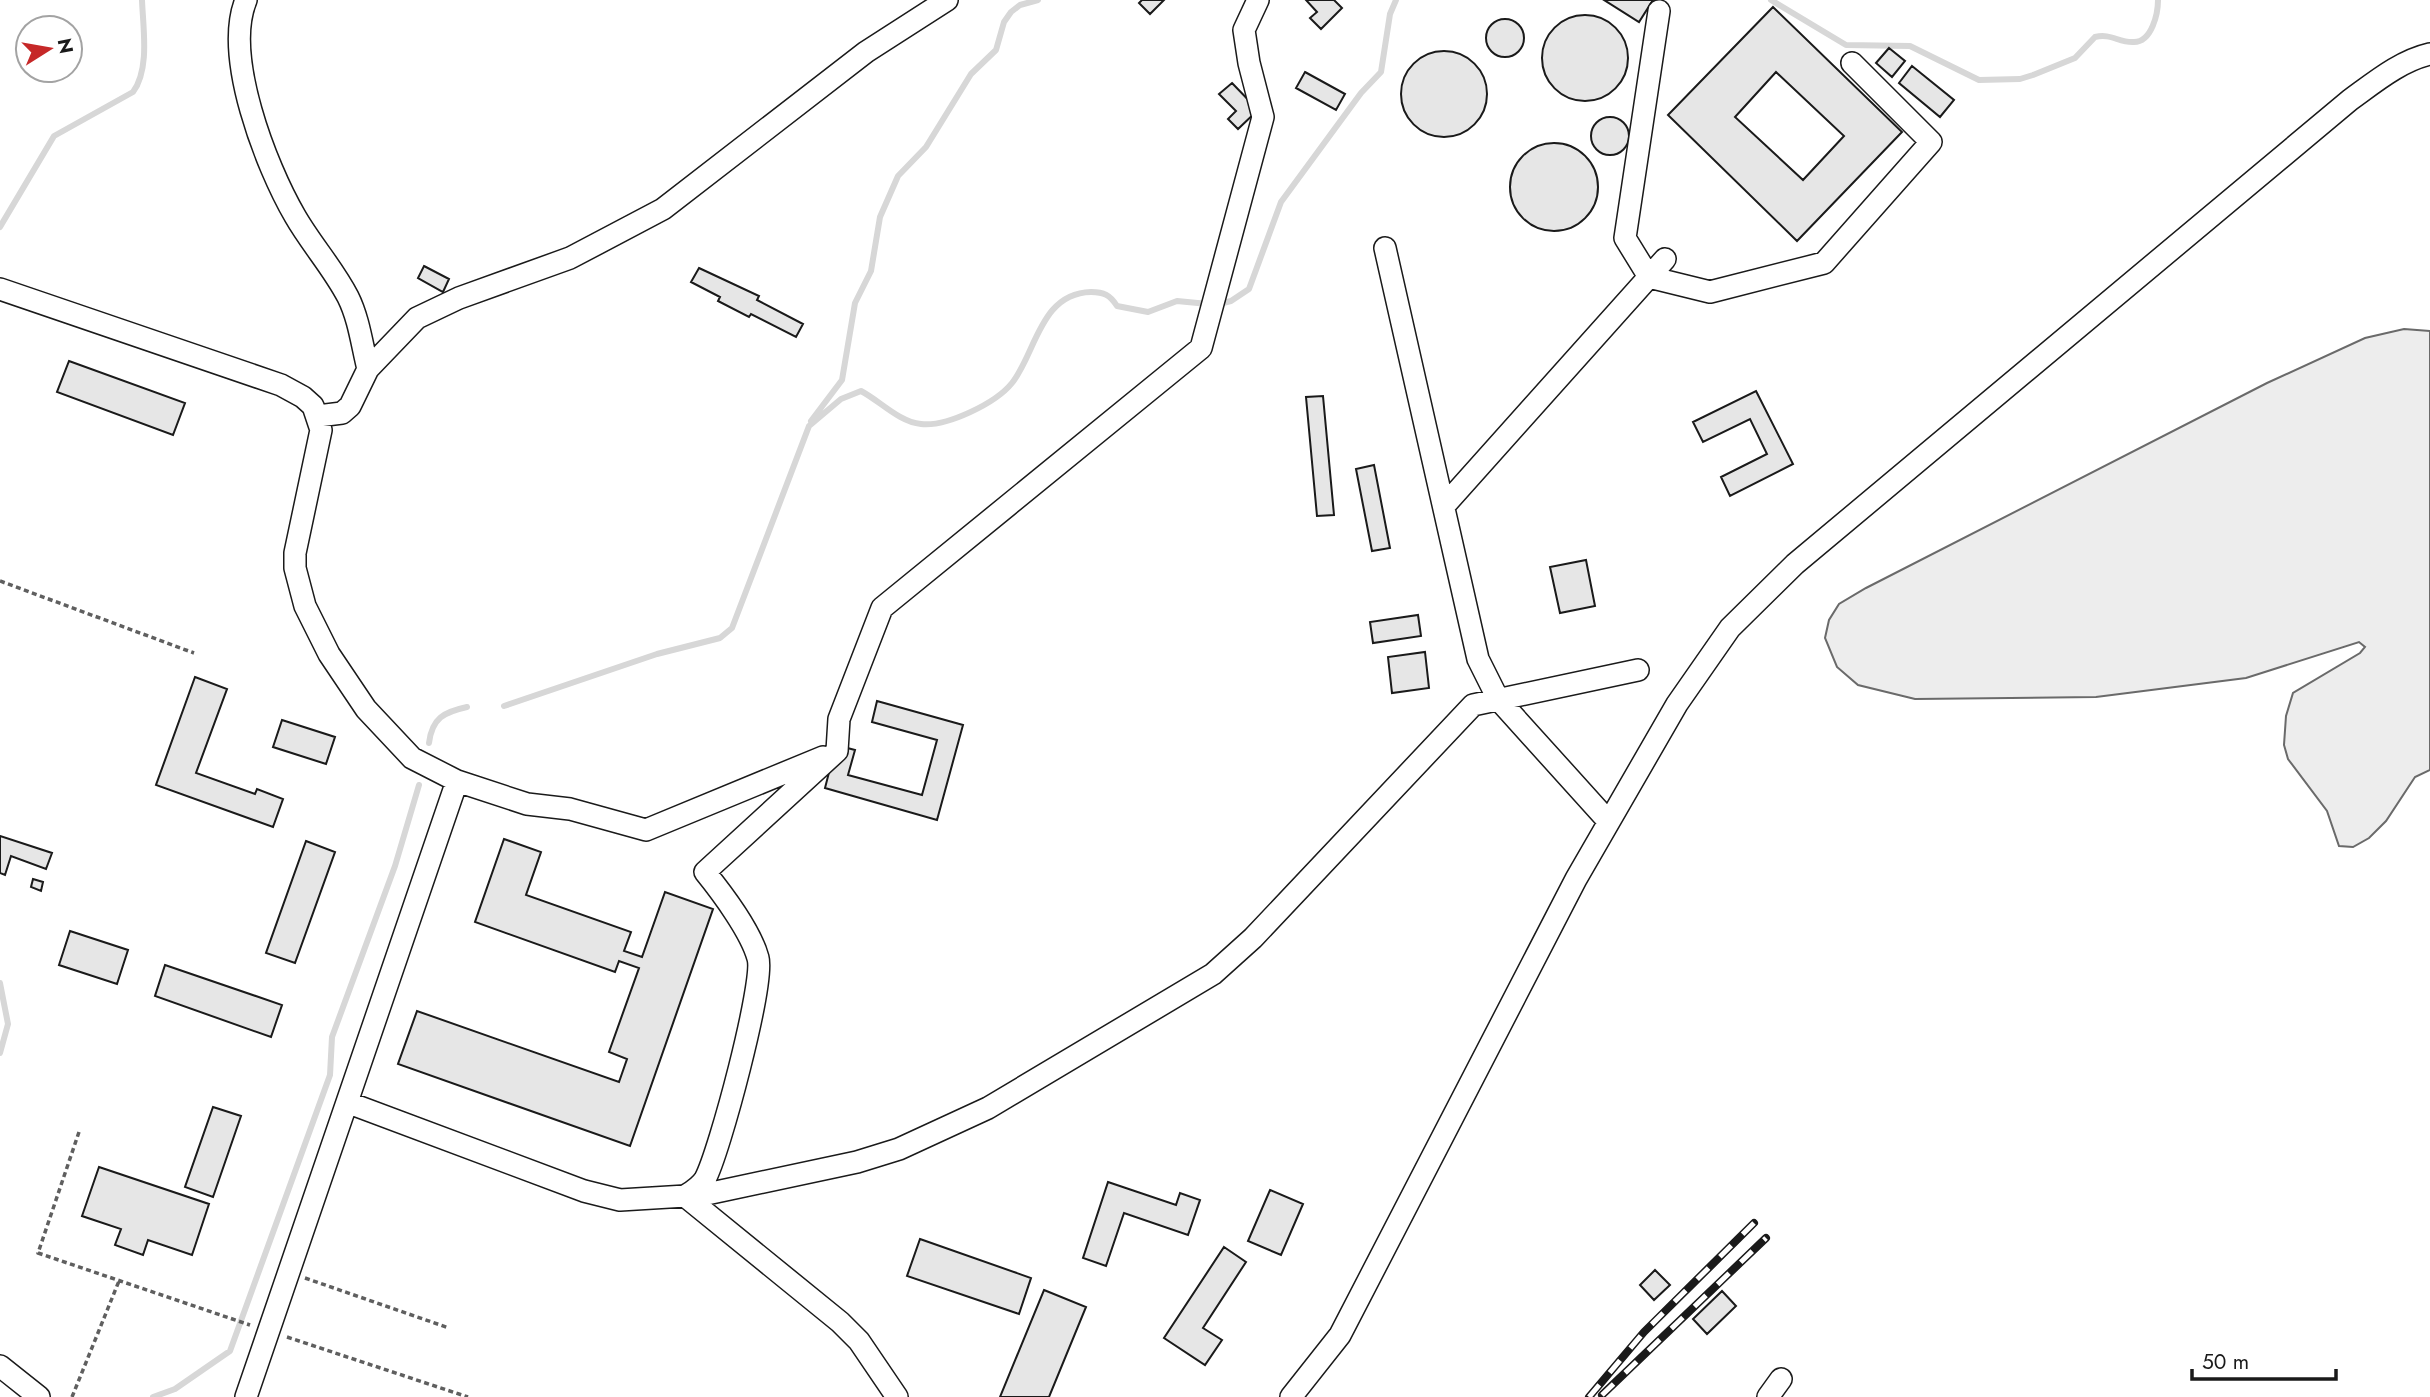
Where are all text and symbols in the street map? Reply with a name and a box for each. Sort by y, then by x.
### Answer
north arrow [14,14,84,84]
text: N [51,36,80,56]
scale bar [2192,1338,2336,1382]
text: 50 m [2202,1347,2249,1377]

